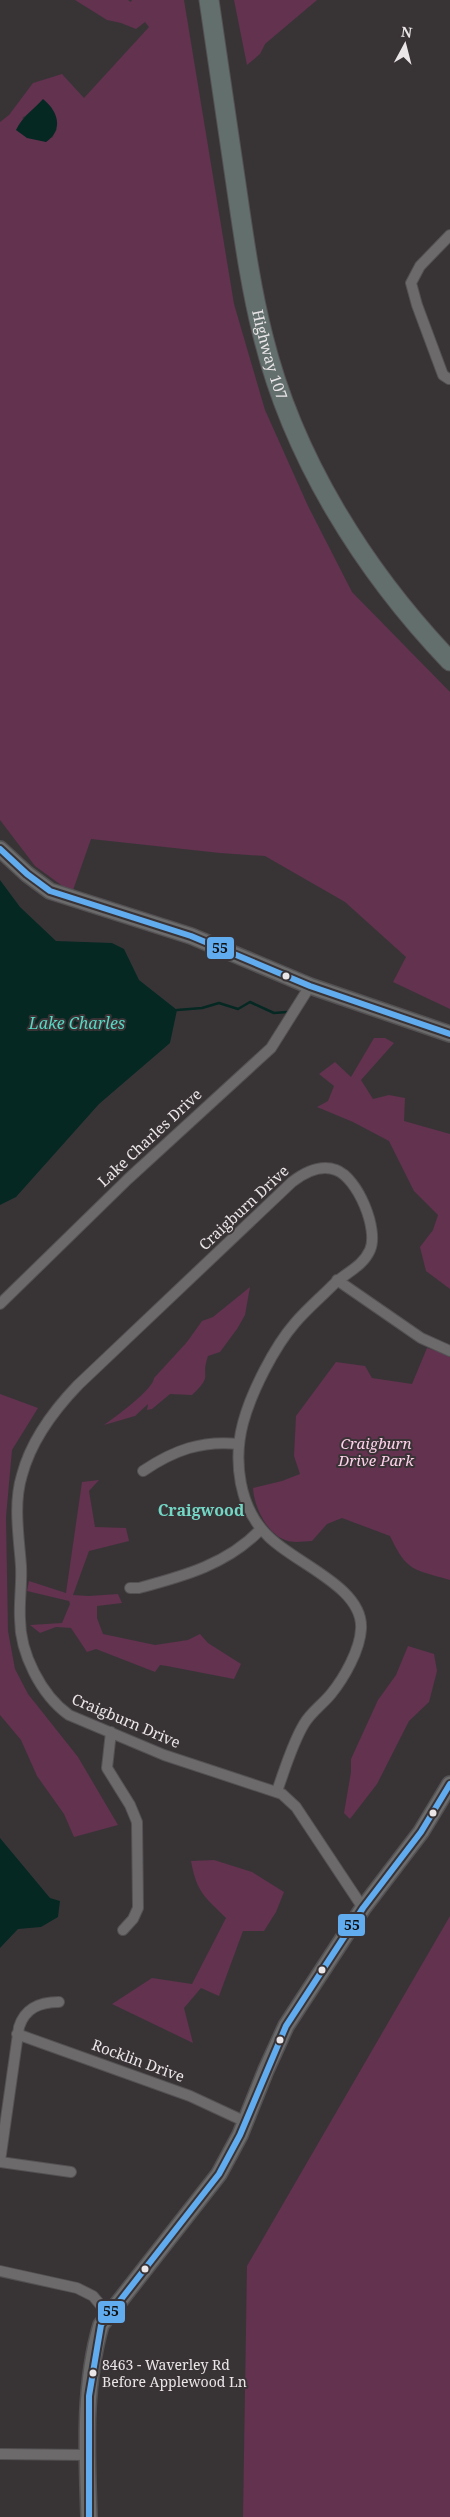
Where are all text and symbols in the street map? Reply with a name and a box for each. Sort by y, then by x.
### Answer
north arrow [380,20,430,70]
text: N [400,21,413,42]
street label: Highway 107 [248,307,293,402]
line badge: 55 [206,936,235,960]
text: 55 [212,938,228,957]
unlabelled marker [281,971,291,981]
water label: Lake Charles [28,1012,125,1034]
street label: Lake Charles Drive [93,1084,206,1191]
street label: Craigburn Drive [194,1160,293,1254]
park label: Craigburn Drive Park [337,1433,414,1470]
district label: Craigwood [158,1499,245,1521]
street label: Craigburn Drive [69,1688,184,1752]
unlabelled marker [428,1808,438,1818]
line badge: 55 [337,1913,366,1937]
text: 55 [344,1915,360,1934]
unlabelled marker [317,1965,327,1975]
street label: Rocklin Drive [89,2034,187,2086]
unlabelled marker [275,2035,285,2045]
unlabelled marker [140,2264,150,2274]
line badge: 55 [97,2300,126,2324]
text: 55 [103,2301,119,2320]
place label: 8463 - Waverley Rd Before Applewood Ln [102,2355,247,2391]
marker: 8463 - Waverley Rd Before Applewood Ln [88,2368,98,2378]

